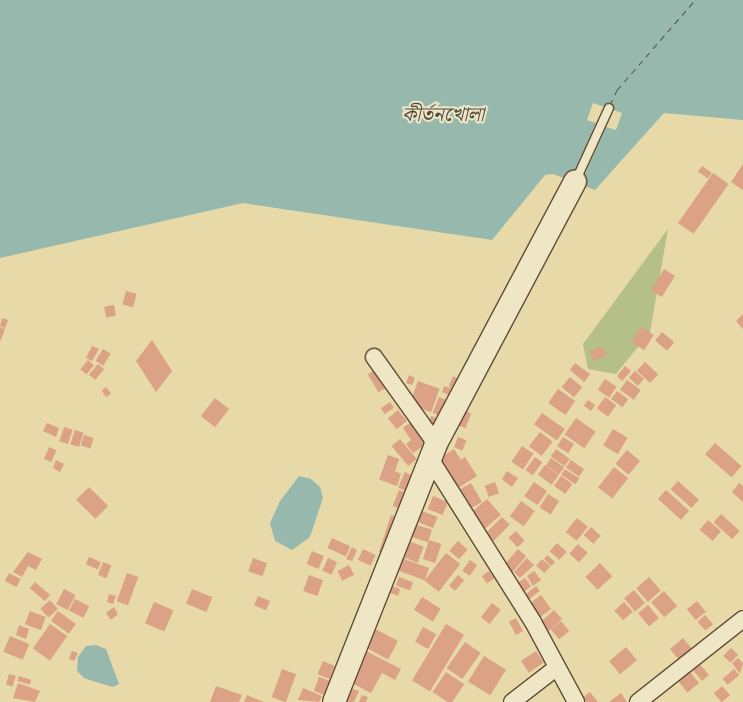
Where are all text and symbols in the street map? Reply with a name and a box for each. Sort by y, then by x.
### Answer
water label: কীর্তনখোলা [402,104,484,128]

